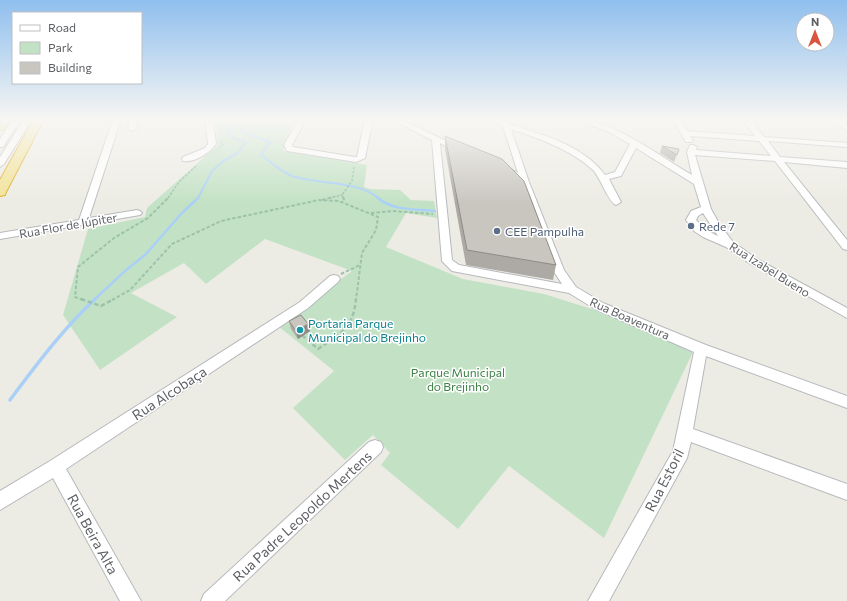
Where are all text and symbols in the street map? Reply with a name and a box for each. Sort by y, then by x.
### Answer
legend [12,12,142,84]
north arrow [795,12,835,52]
text: N [811,15,819,28]
text: Road [48,20,76,34]
text: Park [48,40,74,54]
text: Building [48,60,92,74]
street label: Rua Flor de Júpiter [18,209,118,242]
place label: Rede 7 [699,219,735,233]
marker: Rede 7 [686,221,696,231]
place label: CEE Pampulha [505,224,584,238]
marker: CEE Pampulha [492,226,502,236]
street label: Rua Izabel Bueno [727,239,813,299]
street label: Rua Boaventura [588,294,672,342]
place label: Portaria Parque Municipal do Brejinho [308,316,426,344]
marker: Portaria Parque Municipal do Brejinho [295,325,305,335]
street label: Rua Alcobaça [129,363,209,423]
park label: Parque Municipal do Brejinho [411,365,505,393]
street label: Rua Estoril [641,446,687,514]
street label: Rua Padre Leopoldo Mertens [229,447,375,585]
street label: Rua Beira Alta [64,491,122,577]

